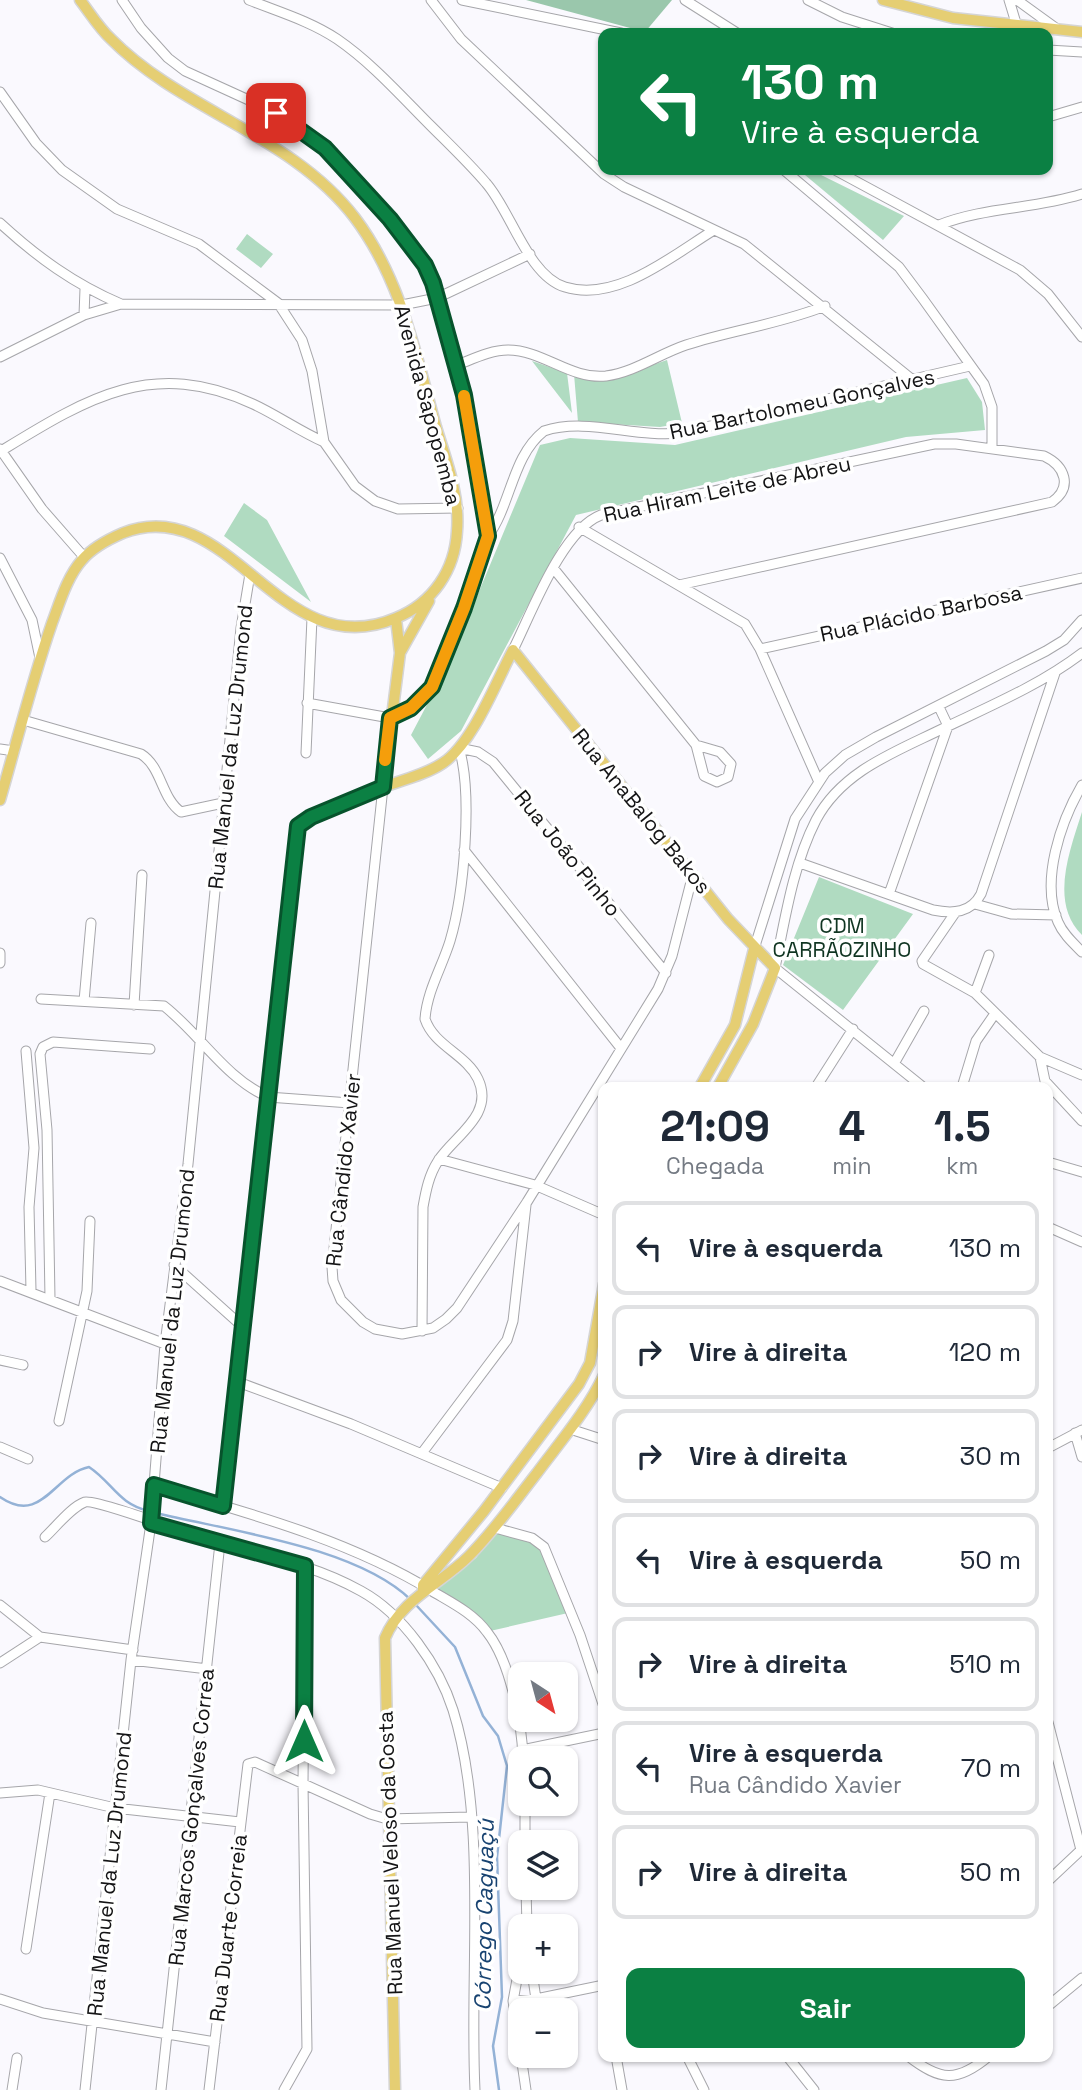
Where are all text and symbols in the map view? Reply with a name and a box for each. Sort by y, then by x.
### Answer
text: 130 m [741,51,879,113]
icon: left [626,56,717,147]
pin [246,83,306,143]
icon: arrive [257,94,295,132]
text: Vire à esquerda [741,112,979,152]
street label: Avenida Sapopemba [388,302,468,508]
street label: Rua Bartolomeu Gonçalves [667,363,937,445]
street label: Rua Hiram Leite de Abreu [601,450,853,528]
street label: Rua Plácido Barbosa [817,578,1025,648]
street label: Rua Manuel da Luz Drumond [202,603,258,891]
street label: Rua AnaBalog Bakos [567,723,717,899]
street label: Rua João Pinho [509,784,627,922]
park label: CDM CARRÃOZINHO [773,912,911,963]
street label: Rua Cândido Xavier [319,1072,367,1268]
text: 21:09 [660,1100,770,1153]
text: 4 [839,1100,865,1153]
text: 1.5 [934,1100,991,1153]
text: Chegada [666,1151,764,1181]
text: min [832,1151,872,1181]
text: km [946,1151,978,1181]
street label: Rua Manuel da Luz Drumond [144,1167,200,1455]
icon: left [630,1229,668,1267]
text: Vire à esquerda [689,1231,883,1265]
text: 130 m [949,1231,1021,1265]
icon: right [630,1333,668,1371]
text: Vire à direita [689,1335,847,1369]
text: 120 m [949,1335,1021,1369]
icon: right [630,1437,668,1475]
text: Vire à direita [689,1439,847,1473]
text: 30 m [960,1439,1021,1473]
icon: left [630,1541,668,1579]
text: Vire à esquerda [689,1543,883,1577]
text: 50 m [960,1543,1021,1577]
icon: right [630,1645,668,1683]
text: Vire à direita [689,1647,847,1681]
text: 510 m [949,1647,1021,1681]
north arrow [508,1662,578,1732]
map controls [508,1662,578,2068]
street label: Rua Marcos Gonçalves Correa [162,1667,220,1967]
position arrow [267,1704,341,1778]
street label: Rua Manuel Veloso da Costa [372,1710,408,1996]
street label: Rua Manuel da Luz Drumond [81,1730,137,2018]
text: Vire à esquerda [689,1736,883,1770]
button: search [508,1746,578,1816]
icon: left [630,1749,668,1787]
text: 70 m [961,1751,1021,1785]
text: Rua Cândido Xavier [689,1770,902,1800]
water label: Córrego Caguaçú [467,1818,501,2011]
button: layers [508,1830,578,1900]
street label: Rua Duarte Correia [203,1833,253,2023]
icon: right [630,1853,668,1891]
text: Vire à direita [689,1855,847,1889]
text: 50 m [960,1855,1021,1889]
button: + [508,1914,578,1984]
button: Sair [626,1968,1025,2048]
button: − [508,1998,578,2068]

